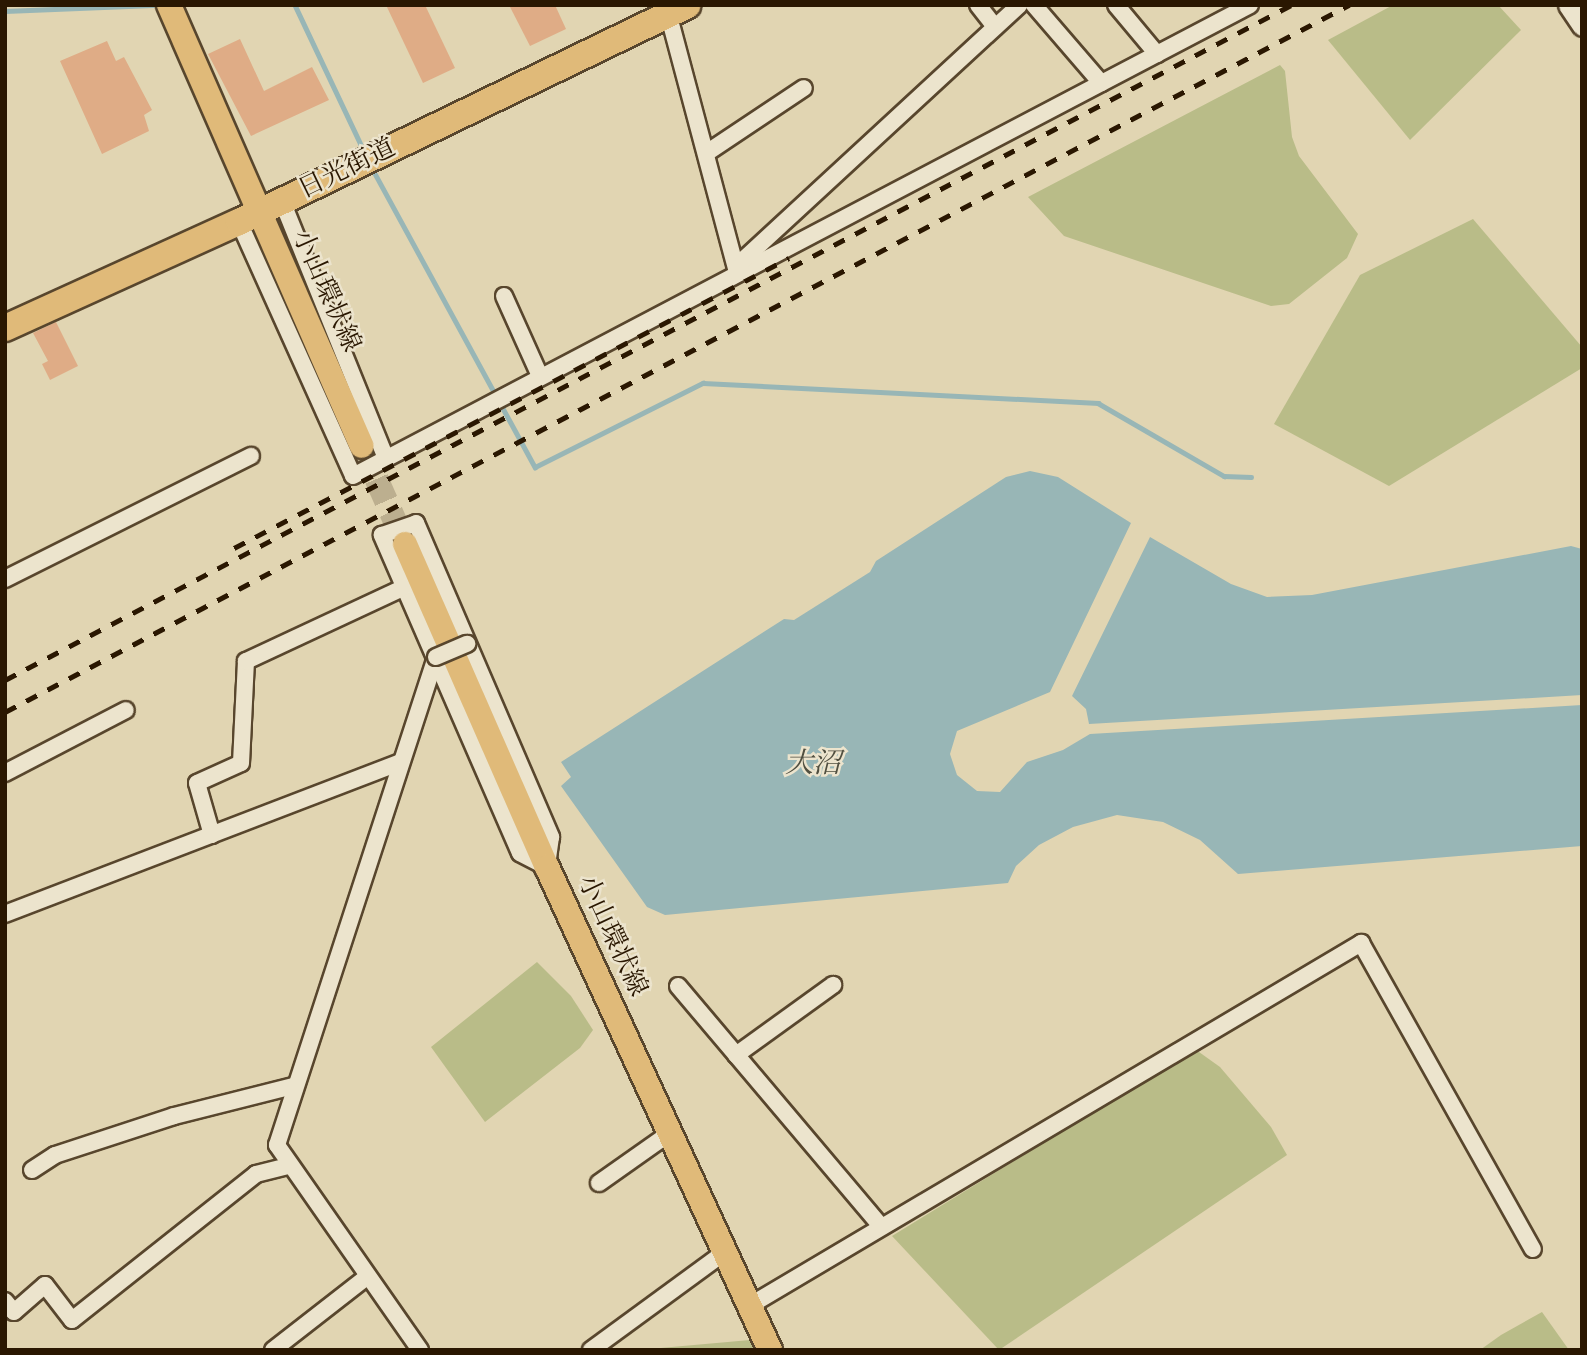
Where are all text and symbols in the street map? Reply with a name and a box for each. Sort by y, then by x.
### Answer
street label: 日光街道 [293,132,401,206]
street label: 小山環状線 [285,225,367,357]
water label: 大沼 [785,747,841,781]
street label: 小山環状線 [570,870,654,1002]

